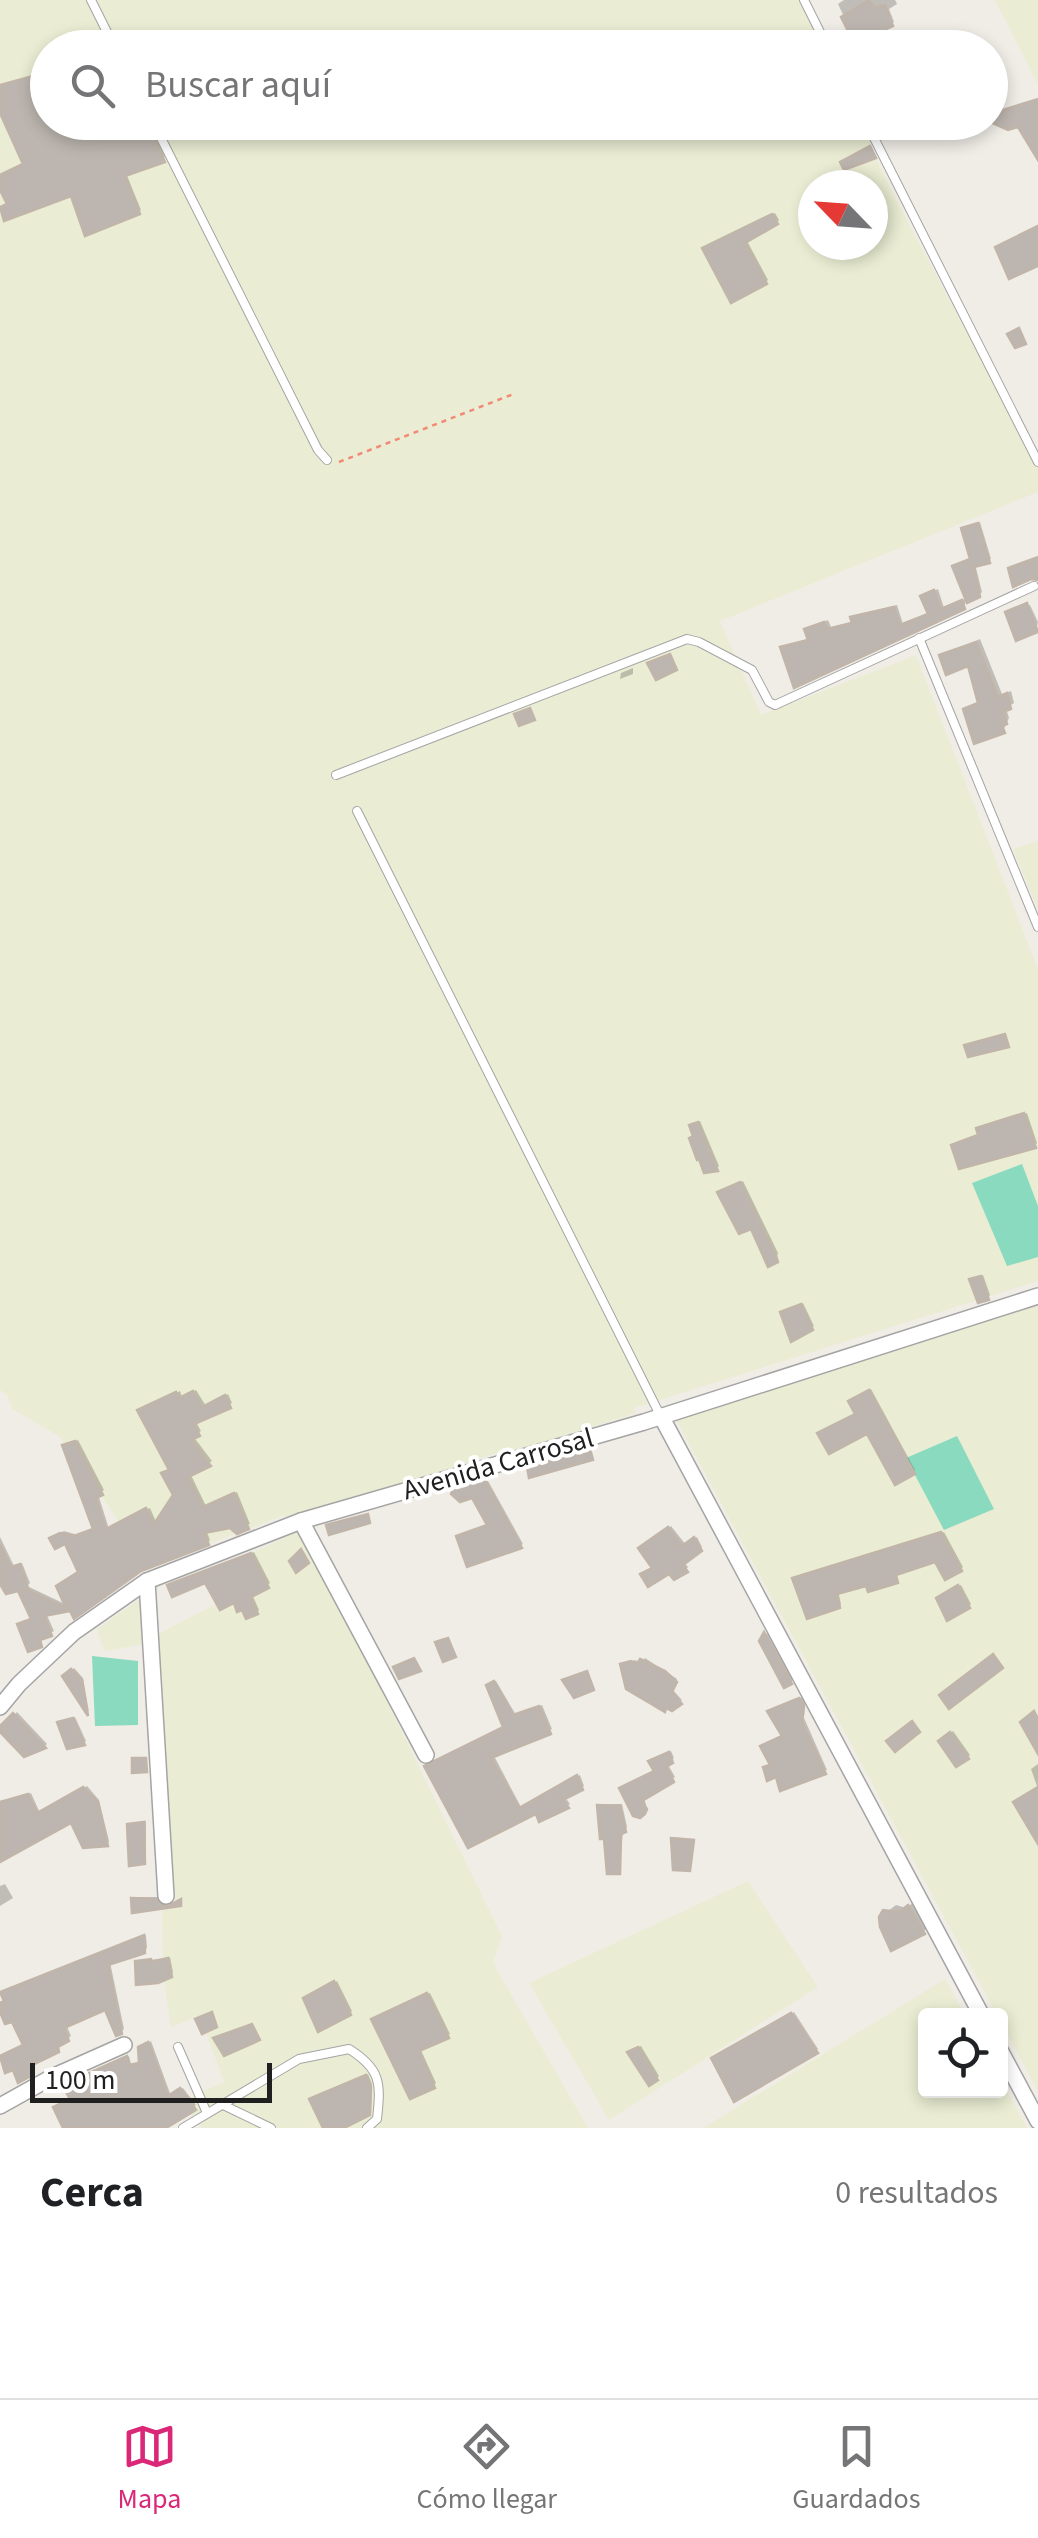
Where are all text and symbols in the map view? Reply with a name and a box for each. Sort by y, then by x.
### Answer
search box [30,30,1008,140]
icon: search [65,58,120,113]
text: Buscar aquí [145,58,331,112]
north arrow [798,170,888,260]
street label: Avenida Carrosal [398,1418,598,1510]
map controls [918,2008,1008,2098]
button: locate [918,2008,1008,2098]
scale bar [30,2058,272,2102]
text: 100 m [45,2060,116,2100]
text: Cerca [40,2163,144,2223]
text: 0 resultados [835,2170,998,2216]
tab: Mapa [118,2419,181,2519]
tab: Cómo llegar [417,2419,557,2519]
tab: Guardados [792,2419,920,2519]

